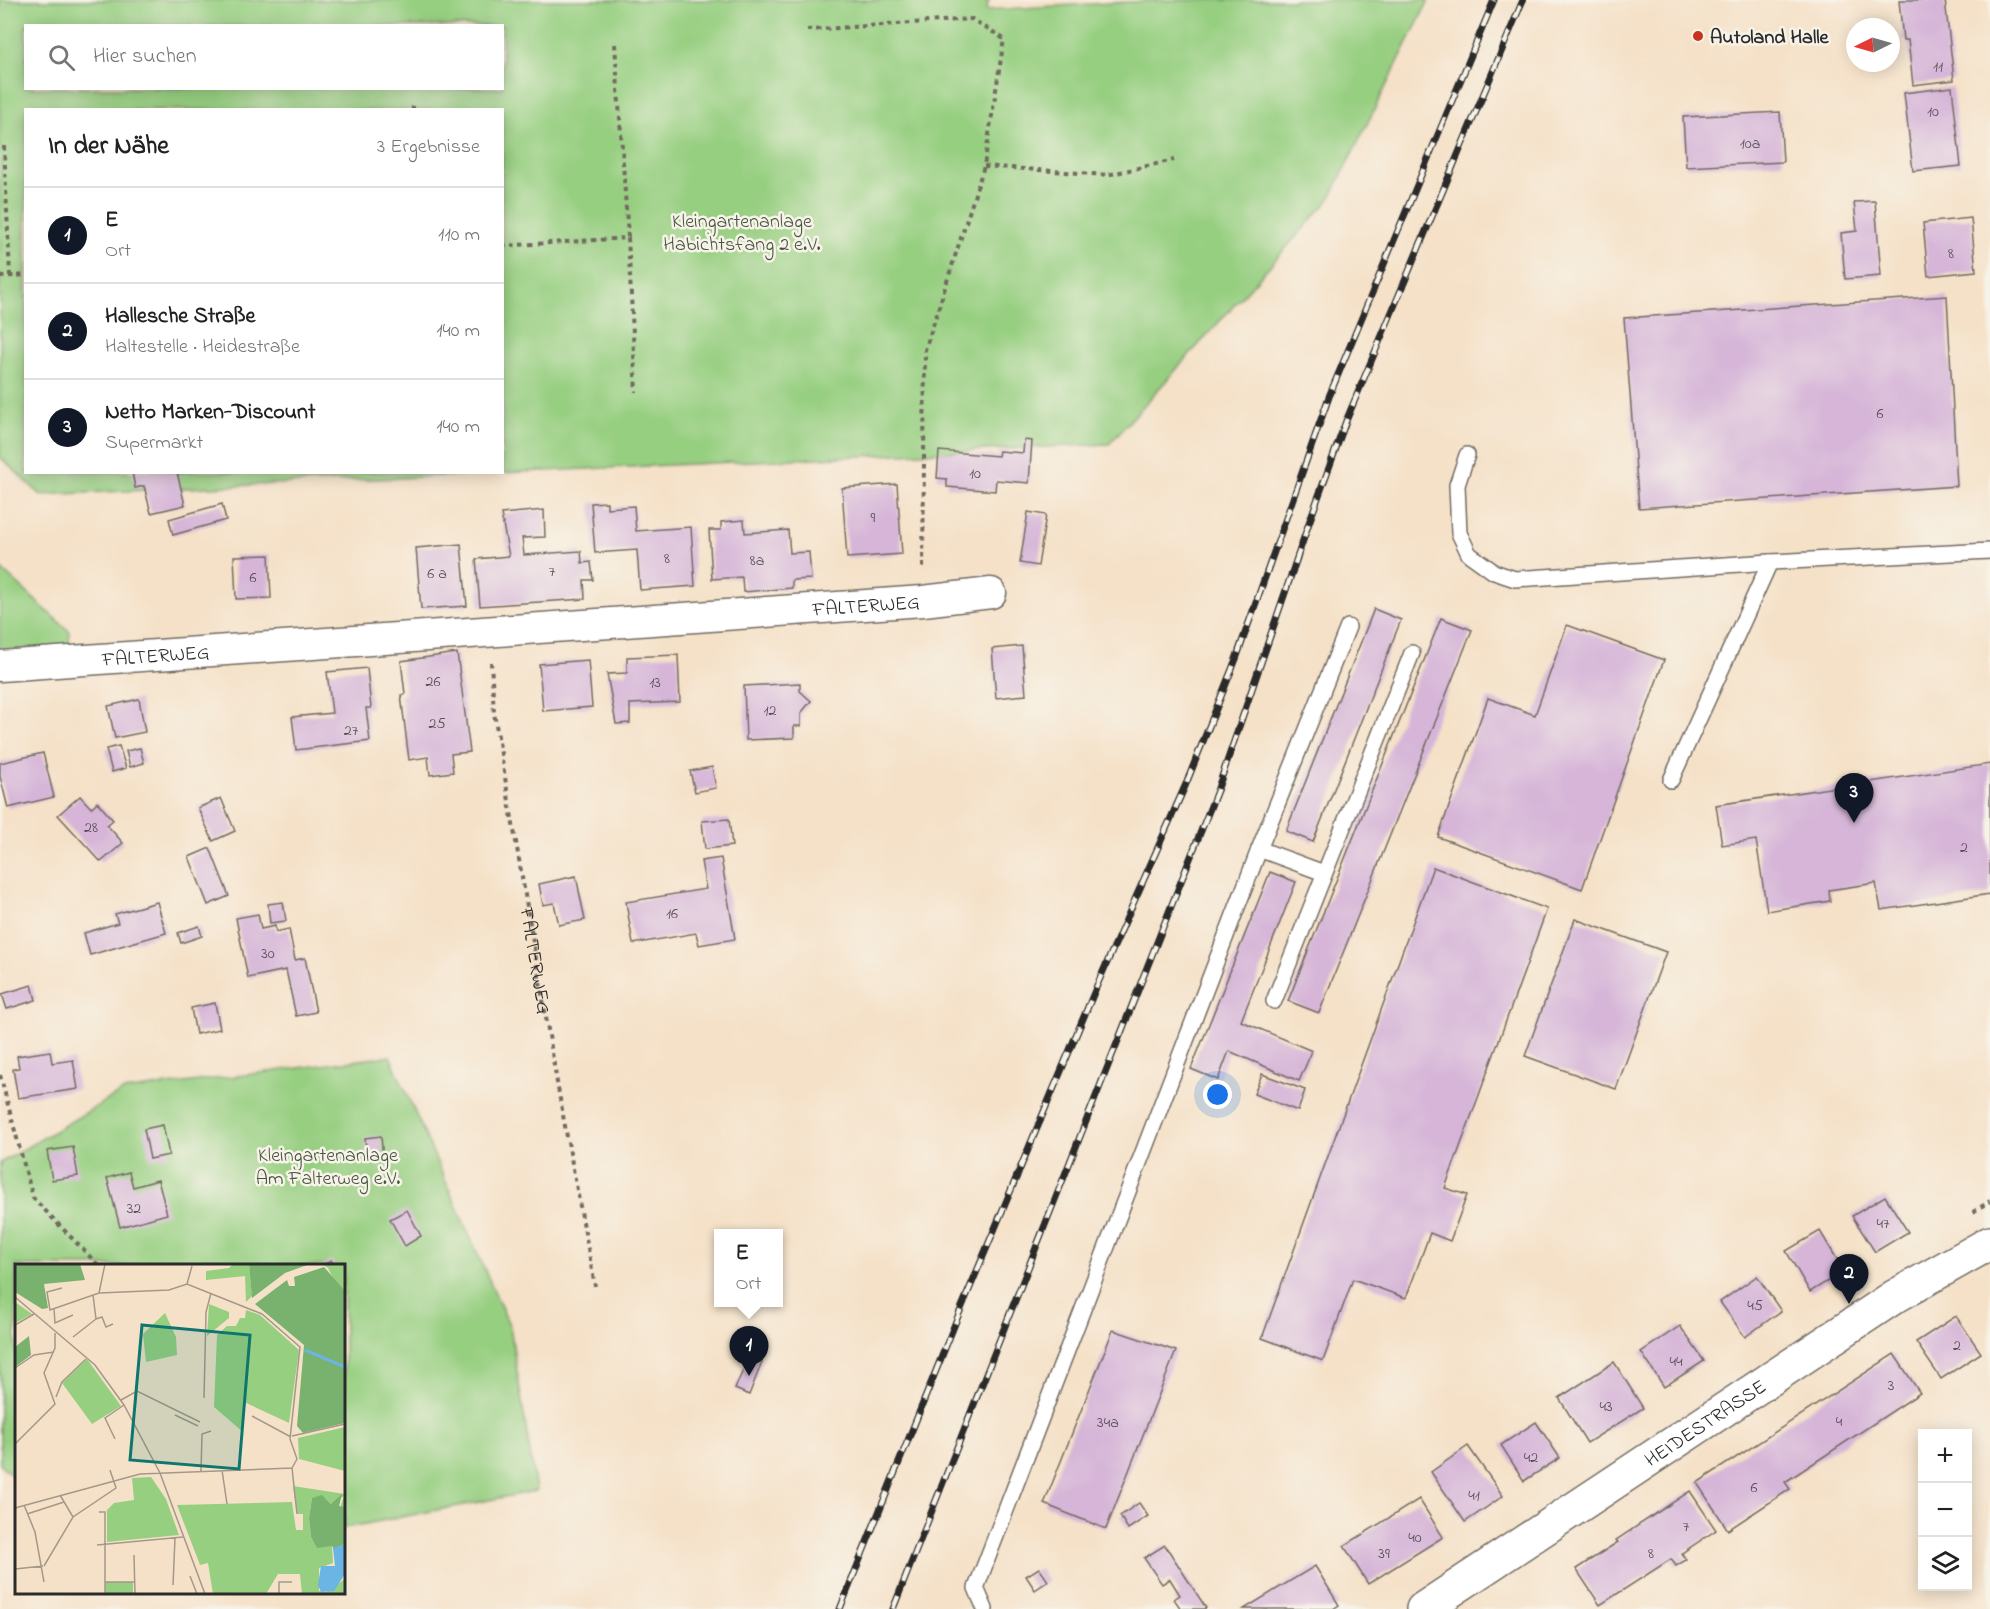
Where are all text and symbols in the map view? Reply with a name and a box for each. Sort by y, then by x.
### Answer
north arrow [1846,18,1900,72]
search box [24,24,504,90]
place label: Autoland Halle [1710,24,1830,53]
marker: Autoland Halle [1691,29,1705,43]
icon: search [45,41,78,74]
text: Hier suchen [93,41,197,73]
house number: 11 [1933,55,1943,79]
house number: 10 [1927,100,1939,124]
text: In der Nähe [48,128,169,166]
house number: 10a [1740,132,1760,156]
text: 3 Ergebnisse [377,133,480,162]
text: E [105,205,118,237]
park label: Kleingartenanlage Habichtsfang 2 e.V. [663,208,821,261]
text: 1 [64,221,71,250]
text: 110 m [438,221,480,250]
text: Ort [105,237,131,266]
house number: 8 [1948,242,1954,266]
text: Hallesche Straße [105,301,255,333]
text: 2 [63,317,72,346]
text: 140 m [436,317,480,346]
text: Haltestelle · Heidestraße [105,333,300,362]
text: Netto Marken-Discount [105,397,315,429]
house number: 6 [1876,402,1884,426]
text: 3 [63,413,72,442]
text: 140 m [436,413,480,442]
text: Supermarkt [105,429,203,458]
house number: 10 [969,462,981,486]
house number: 9 [871,506,876,530]
house number: 8 [664,547,670,571]
house number: 8a [750,549,764,573]
house number: 7 [549,560,556,584]
house number: 6 a [427,562,447,586]
house number: 6 [249,566,257,590]
street label: FALTERWEG [810,589,921,626]
street label: FALTERWEG [100,639,210,676]
house number: 26 [426,670,441,694]
house number: 13 [649,671,661,695]
house number: 12 [763,699,777,723]
house number: 25 [428,712,446,736]
house number: 27 [344,719,359,743]
pin: 3 [1834,774,1874,823]
house number: 28 [84,816,98,840]
house number: 2 [1960,836,1968,860]
house number: 16 [666,902,678,926]
street label: FALTERWEG [510,904,557,1016]
house number: 30 [261,942,275,966]
your location [1203,1080,1232,1109]
park label: Kleingartenanlage Am Falterweg e.V. [256,1142,400,1195]
house number: 32 [127,1197,141,1221]
house number: 47 [1876,1212,1890,1236]
popup [714,1229,783,1307]
text: E [735,1238,749,1270]
pin: 2 [1830,1254,1868,1304]
inset map [15,1264,345,1594]
text: Ort [735,1270,762,1299]
house number: 45 [1747,1294,1763,1318]
pin: 1 [730,1326,768,1376]
house number: 2 [1953,1334,1961,1358]
house number: 44 [1669,1350,1683,1374]
street label: HEIDESTRASSE [1640,1374,1773,1475]
house number: 3 [1888,1374,1894,1398]
house number: 43 [1599,1395,1613,1419]
house number: 4 [1836,1410,1843,1434]
house number: 34a [1097,1411,1119,1435]
map controls [1918,1429,1972,1591]
button: + [1918,1429,1972,1483]
house number: 42 [1524,1446,1538,1470]
house number: 6 [1750,1476,1758,1500]
button: − [1918,1483,1972,1537]
house number: 41 [1468,1484,1480,1508]
house number: 7 [1683,1515,1690,1539]
house number: 40 [1408,1526,1422,1550]
button: layers [1918,1537,1972,1591]
house number: 39 [1378,1542,1390,1566]
house number: 8 [1648,1542,1654,1566]

